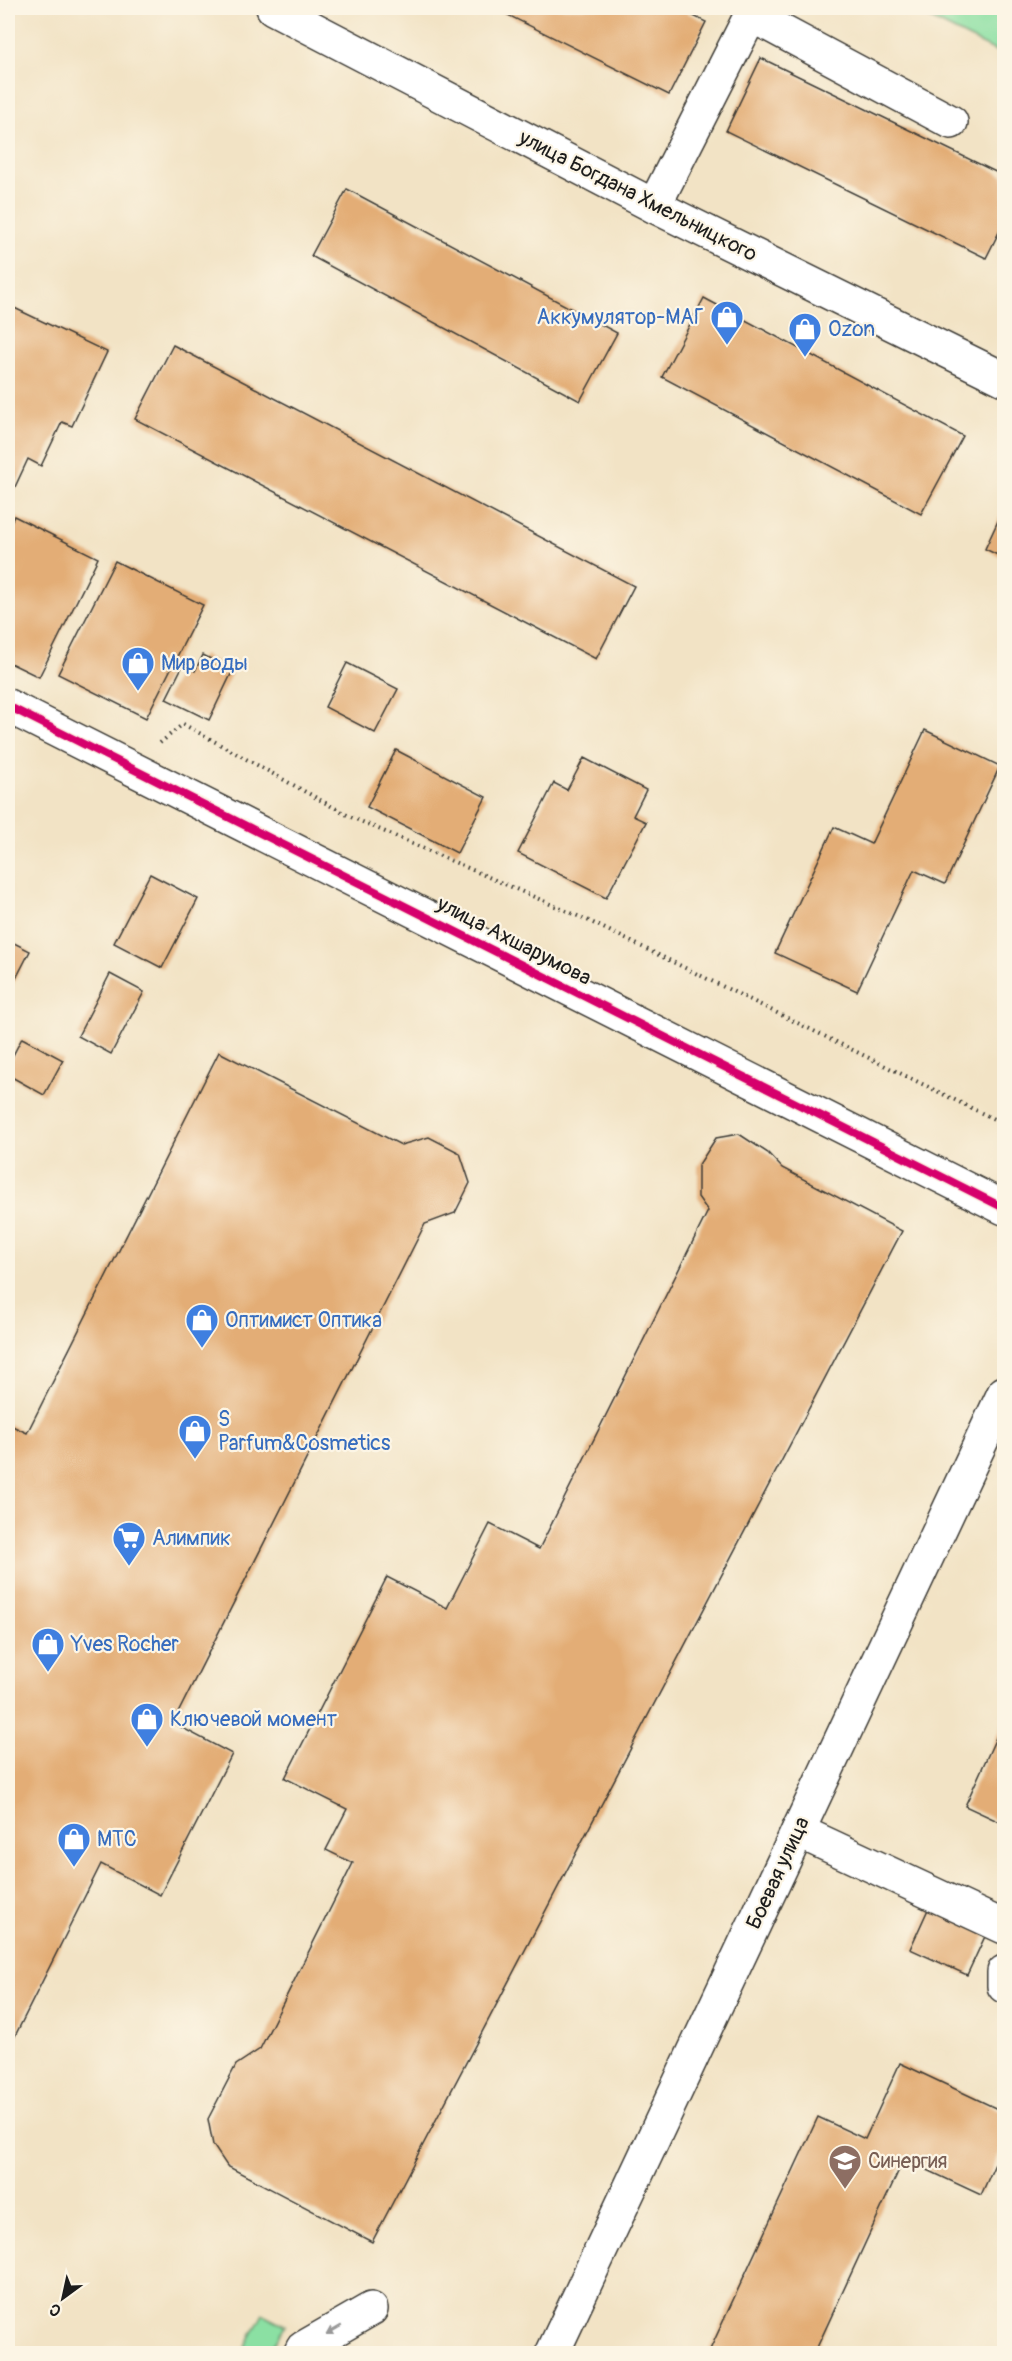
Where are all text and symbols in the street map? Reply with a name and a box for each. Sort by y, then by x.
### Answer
street label: улица Богдана Хмельницкого [513,124,762,268]
shop icon: Аккумулятор-МАГ [709,299,745,346]
place label: Аккумулятор-МАГ [537,304,704,331]
shop icon: Ozon [787,311,823,358]
place label: Ozon [828,316,875,343]
shop icon: Мир воды [120,645,156,692]
place label: Мир воды [161,650,248,677]
street label: улица Ахшарумова [431,890,596,992]
shop icon: Оптимист Оптика [184,1302,220,1349]
place label: Оптимист Оптика [225,1307,382,1334]
place label: S Parfum&Cosmetics [218,1406,391,1457]
shop icon: S Parfum&Cosmetics [177,1413,213,1460]
supermarket icon: Алимпик [111,1520,147,1567]
place label: Алимпик [152,1525,231,1552]
shop icon: Yves Rocher [30,1626,66,1673]
place label: Yves Rocher [70,1631,179,1658]
shop icon: Ключевой момент [129,1701,165,1748]
place label: Ключевой момент [170,1706,337,1733]
street label: Боевая улица [740,1812,816,1934]
shop icon: МТС [56,1821,92,1868]
place label: МТС [97,1826,137,1853]
school or university icon: Синергия [827,2143,863,2190]
place label: Синергия [868,2148,947,2175]
north arrow [33,2268,93,2328]
text: С [46,2299,65,2321]
one-way arrow [325,2325,342,2335]

